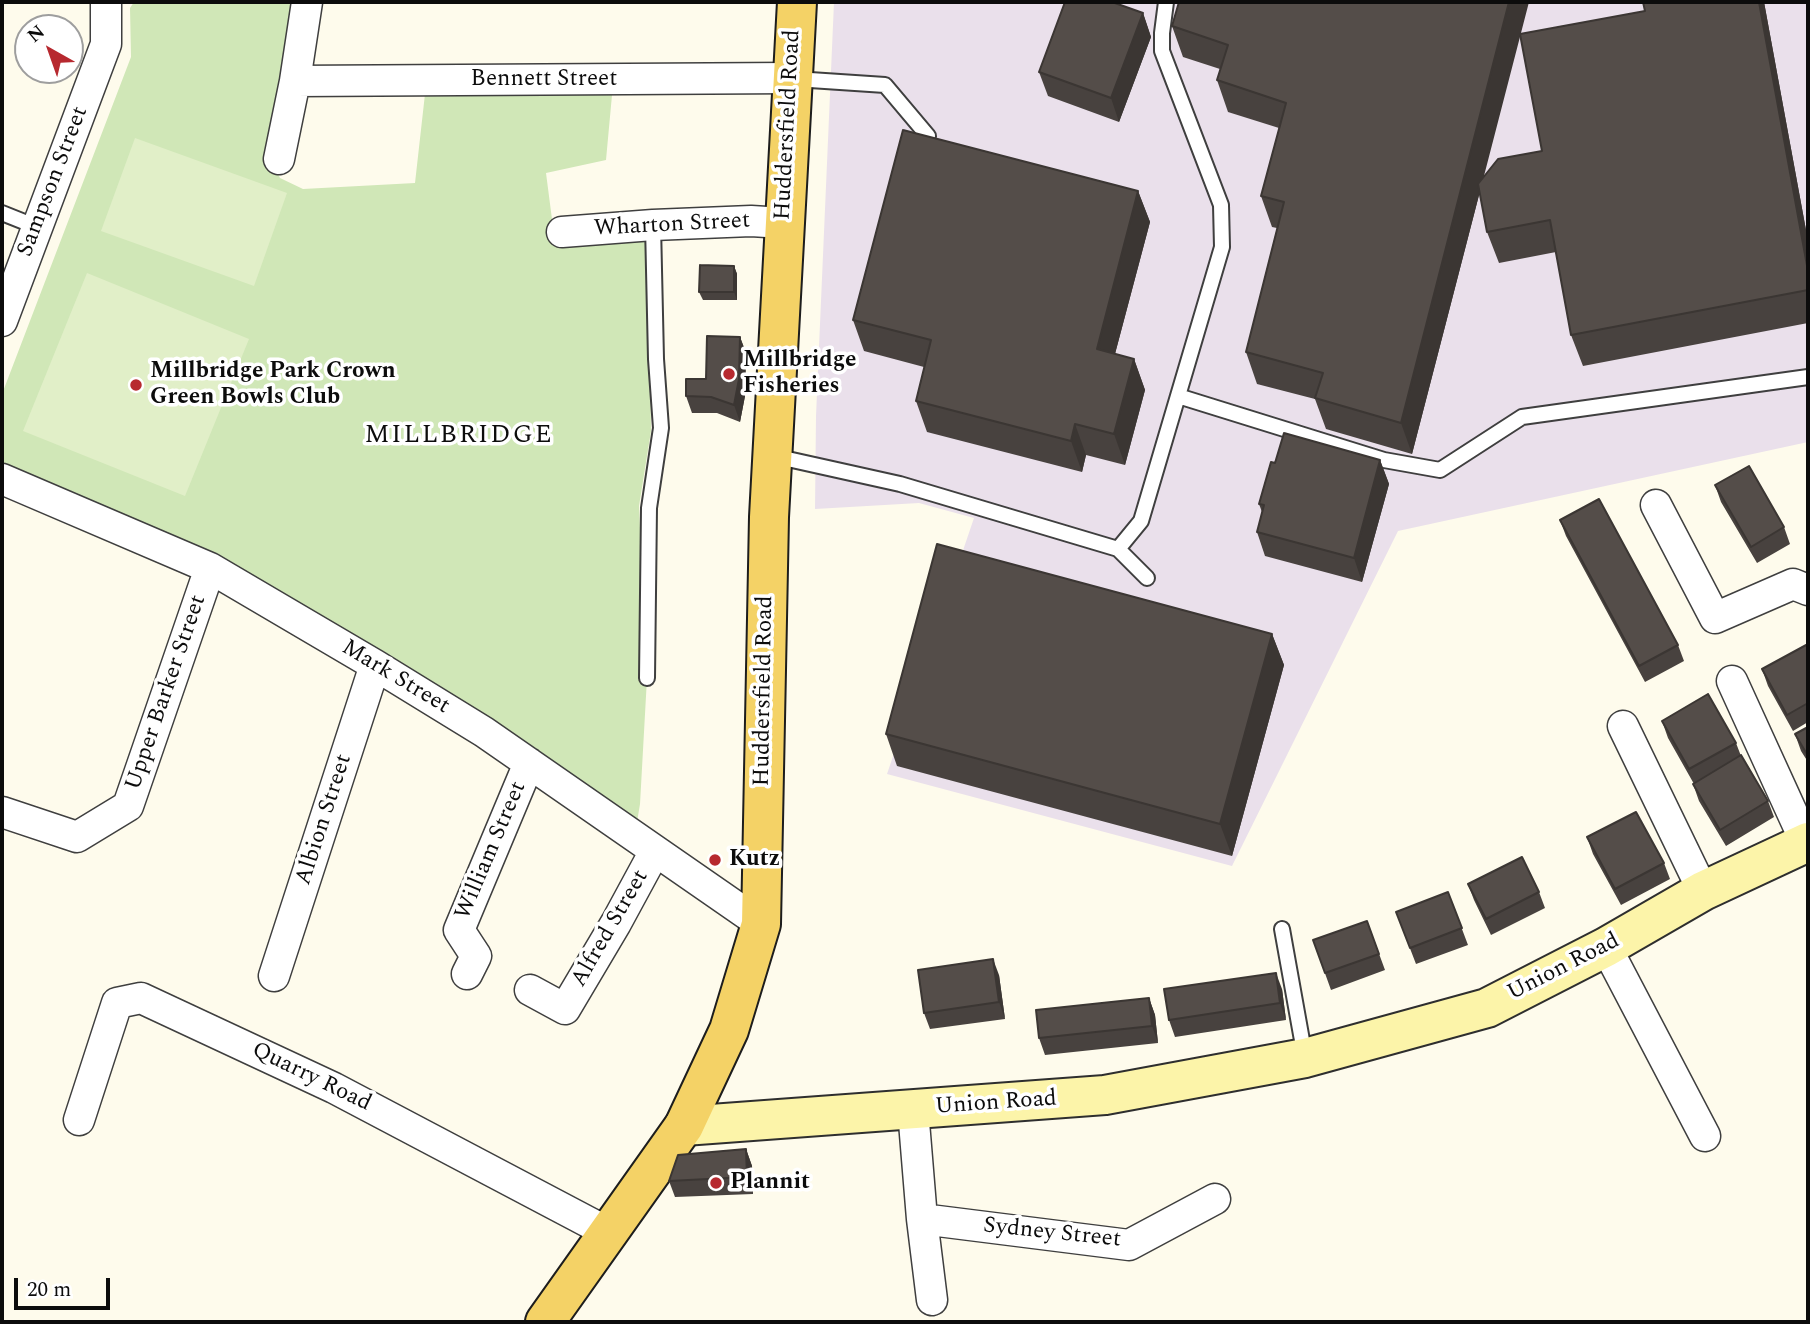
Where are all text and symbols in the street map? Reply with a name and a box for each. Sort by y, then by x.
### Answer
north arrow [14,14,84,84]
text: N [21,18,52,50]
street label: Huddersfield Road [770,29,808,221]
street label: Bennett Street [471,66,617,94]
street label: Sampson Street [13,103,95,261]
street label: Wharton Street [593,208,751,244]
place label: Millbridge Fisheries [743,347,857,401]
place label: Millbridge Park Crown Green Bowls Club [150,358,396,412]
marker: Millbridge Fisheries [721,366,737,382]
marker: Millbridge Park Crown Green Bowls Club [128,377,144,393]
district label: MILLBRIDGE [366,421,552,453]
street label: Upper Barker Street [121,592,213,794]
street label: Huddersfield Road [750,595,780,787]
street label: Mark Street [336,635,454,721]
street label: Albion Street [291,751,359,889]
street label: William Street [451,778,533,924]
place label: Kutz [729,846,780,874]
marker: Kutz [707,852,723,868]
street label: Alfred Street [566,865,656,993]
street label: Union Road [1503,928,1625,1008]
street label: Quarry Road [247,1037,375,1119]
street label: Union Road [934,1086,1058,1122]
place label: Plannit [730,1169,810,1197]
marker: Plannit [708,1175,724,1191]
street label: Sydney Street [982,1213,1122,1255]
scale bar [18,1264,114,1308]
text: 20 m [27,1274,71,1306]

